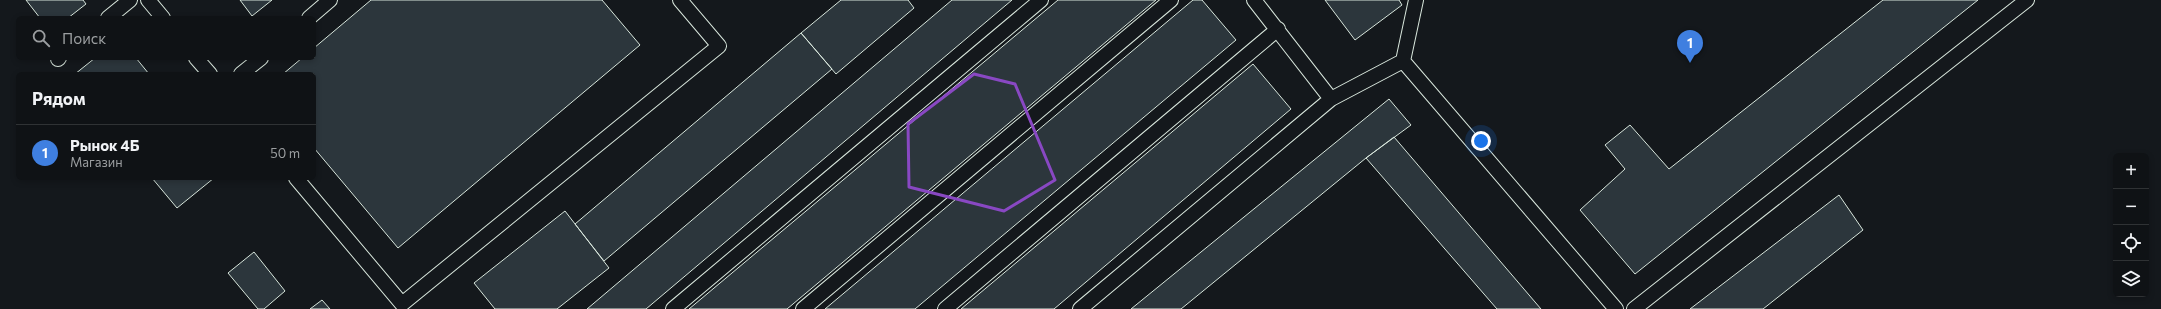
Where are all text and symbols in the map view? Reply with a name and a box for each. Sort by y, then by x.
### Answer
search box [16,16,316,60]
icon: search [30,27,52,49]
text: Поиск [62,29,106,47]
pin: 1 [1677,30,1703,63]
text: Рядом [32,88,86,109]
your location [1471,131,1491,151]
text: Рынок 4Б [70,136,139,154]
text: 1 [42,145,48,161]
text: 50 m [270,145,300,161]
map controls [2113,153,2149,297]
button: + [2113,153,2149,189]
text: Магазин [70,154,123,170]
button: − [2113,189,2149,225]
button: locate [2113,225,2149,261]
button: layers [2113,261,2149,297]

